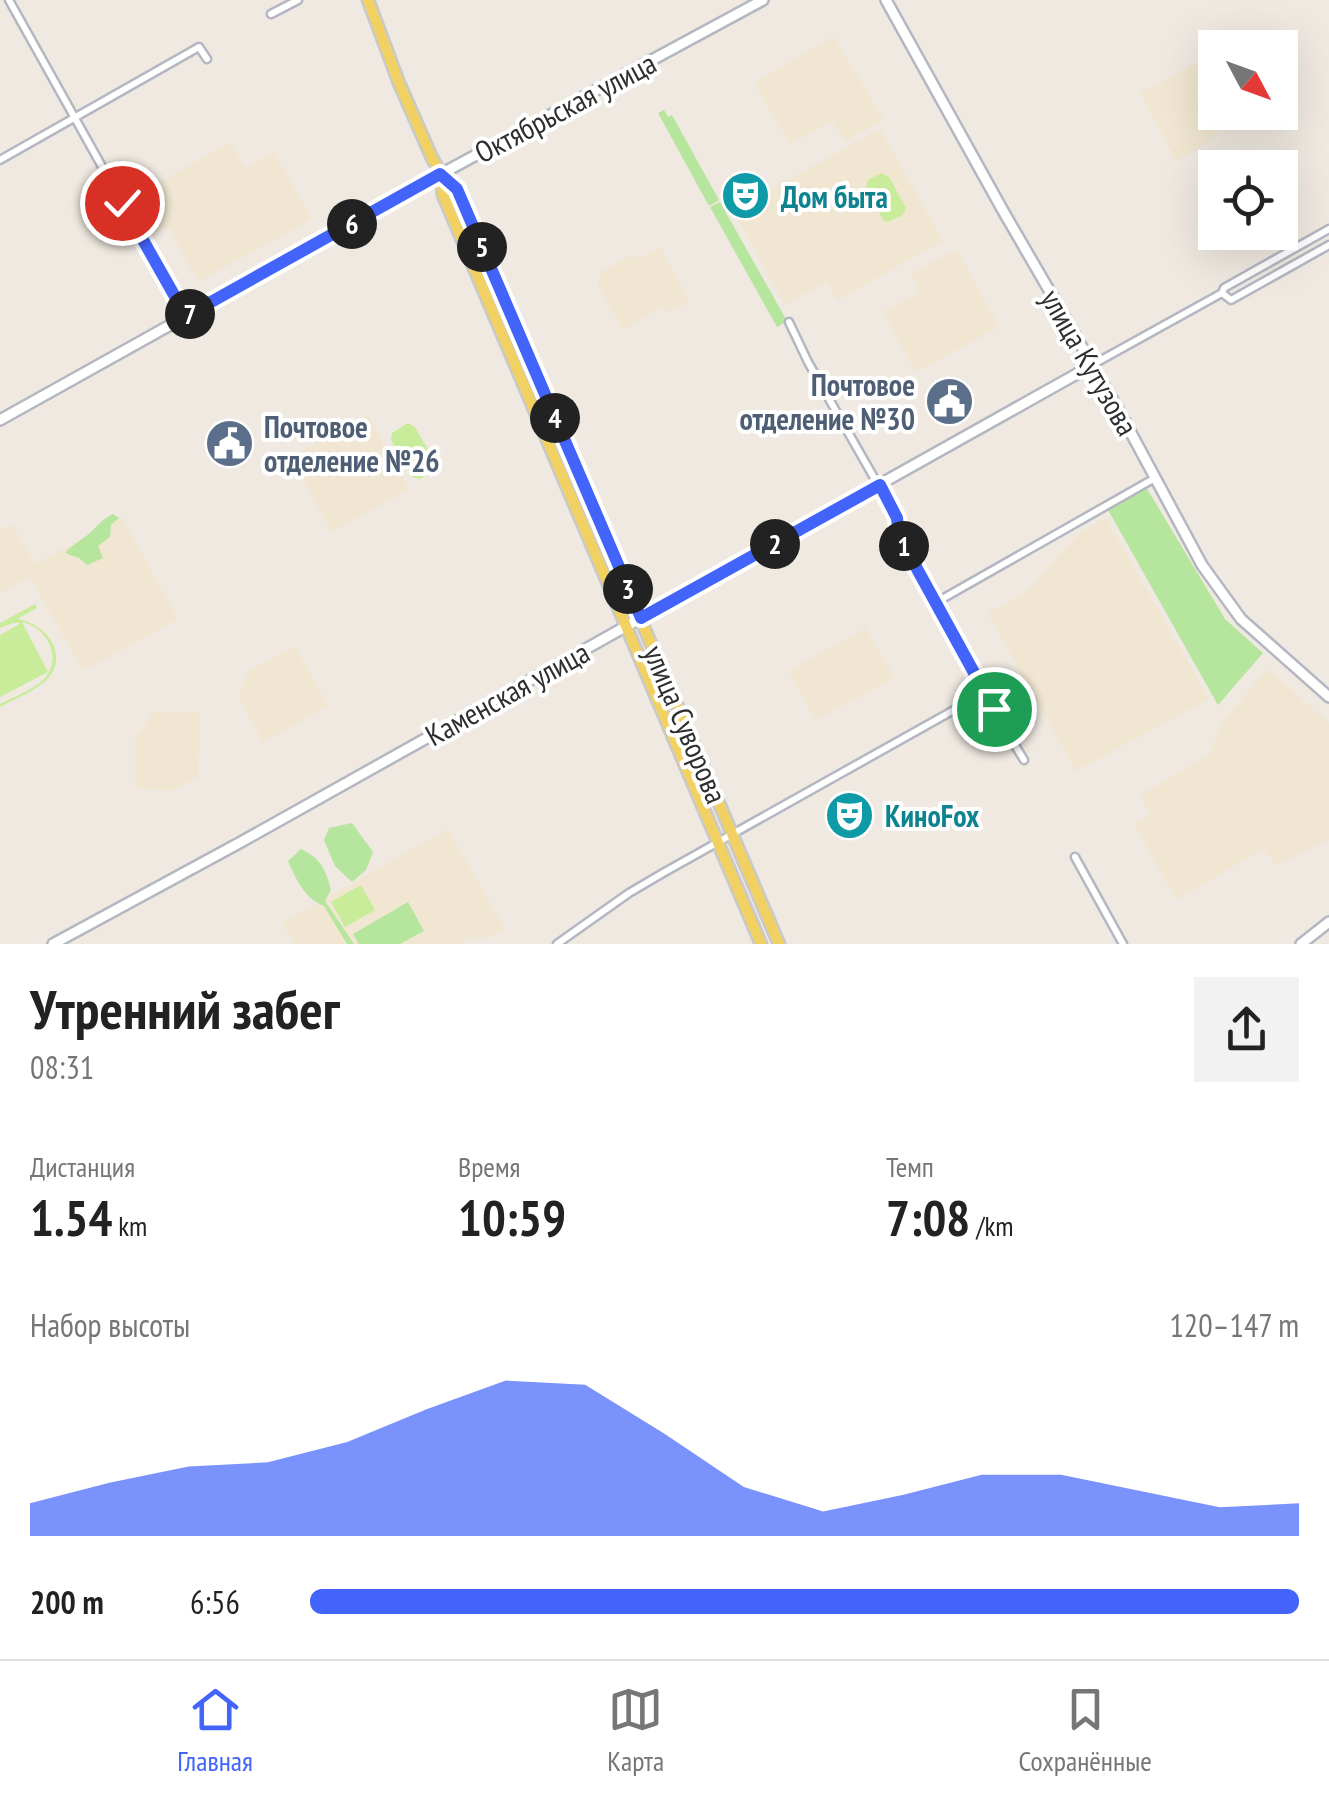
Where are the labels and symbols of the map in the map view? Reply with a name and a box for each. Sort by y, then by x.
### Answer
north arrow [1198,30,1298,130]
street label: Октябрьская улица [468,43,662,171]
pin [80,161,165,246]
theatre icon: Дом быта [720,170,772,222]
place label: Дом быта [781,177,888,216]
pin: 6 [327,199,377,249]
pin: 5 [457,222,507,272]
street label: улица Кутузова [1033,282,1147,442]
pin: 7 [165,289,215,339]
place label: Почтовое отделение №30 [739,365,915,438]
public building icon: Почтовое отделение №30 [924,375,976,427]
pin: 4 [530,393,580,443]
place label: Почтовое отделение №26 [264,407,440,480]
public building icon: Почтовое отделение №26 [203,417,255,469]
pin: 2 [750,519,800,569]
pin: 1 [879,521,929,571]
pin: 3 [603,564,653,614]
street label: Каменская улица [418,632,596,754]
street label: улица Суворова [635,639,737,809]
pin [952,667,1037,752]
theatre icon: КиноFox [824,789,876,841]
place label: КиноFox [885,796,980,835]

